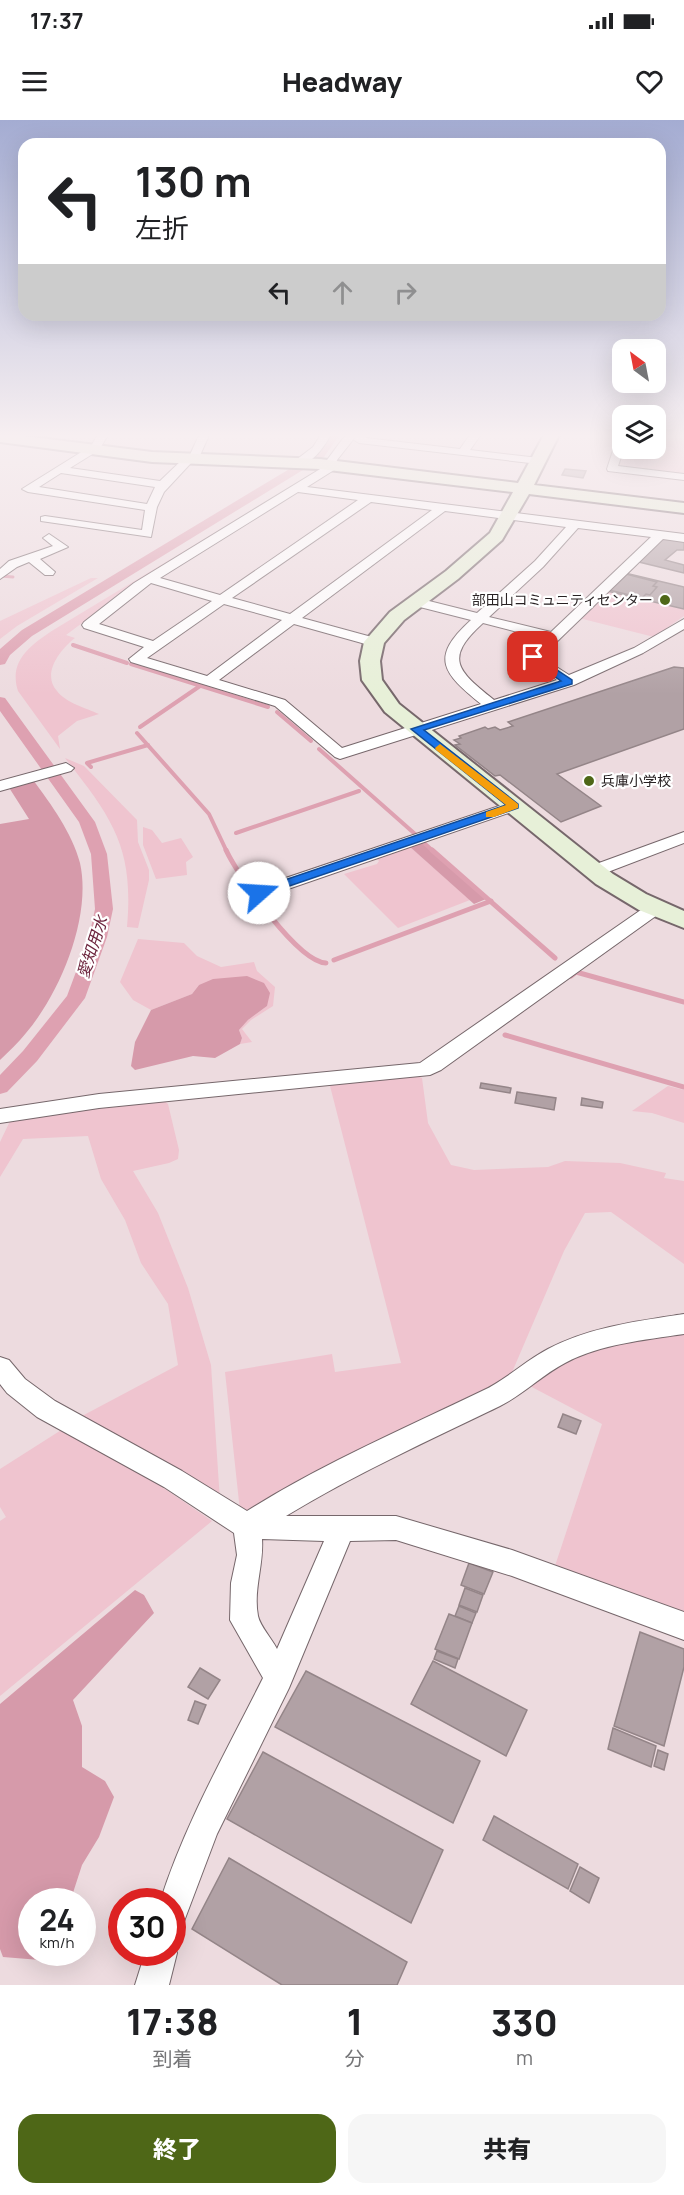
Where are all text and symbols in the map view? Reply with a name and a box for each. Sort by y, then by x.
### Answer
text: 17:37 [30,6,83,36]
text: Headway [282,63,402,100]
icon: menu [18,65,51,98]
icon: heart [633,65,666,98]
text: 130 m [135,152,252,210]
icon: left [36,162,114,240]
text: 左折 [135,209,189,246]
icon: left [263,276,296,309]
icon: ahead [326,276,359,309]
icon: right [389,276,422,309]
north arrow [612,339,666,393]
map controls [612,339,666,459]
button: layers [612,405,666,459]
place label: 部田山コミュニティセンター [472,590,653,609]
marker: 部田山コミュニティセンター [658,593,672,607]
pin [507,631,558,682]
icon: arrive [516,640,549,673]
place label: 兵庫小学校 [601,771,671,790]
marker: 兵庫小学校 [582,774,596,788]
position arrow [227,861,291,925]
water label: 愛知用水 [72,911,113,981]
speed limit sign: 30 [108,1888,186,1966]
text: 24 [39,1899,75,1940]
text: km/h [40,1932,74,1953]
text: 17:38 [126,1997,219,2046]
text: 1 [347,1997,363,2046]
text: 330 [491,1998,558,2047]
text: m [516,2044,533,2071]
text: 到着 [152,2045,192,2072]
text: 分 [345,2045,365,2072]
button: 終了 [18,2114,336,2183]
button: 共有 [348,2114,666,2183]

